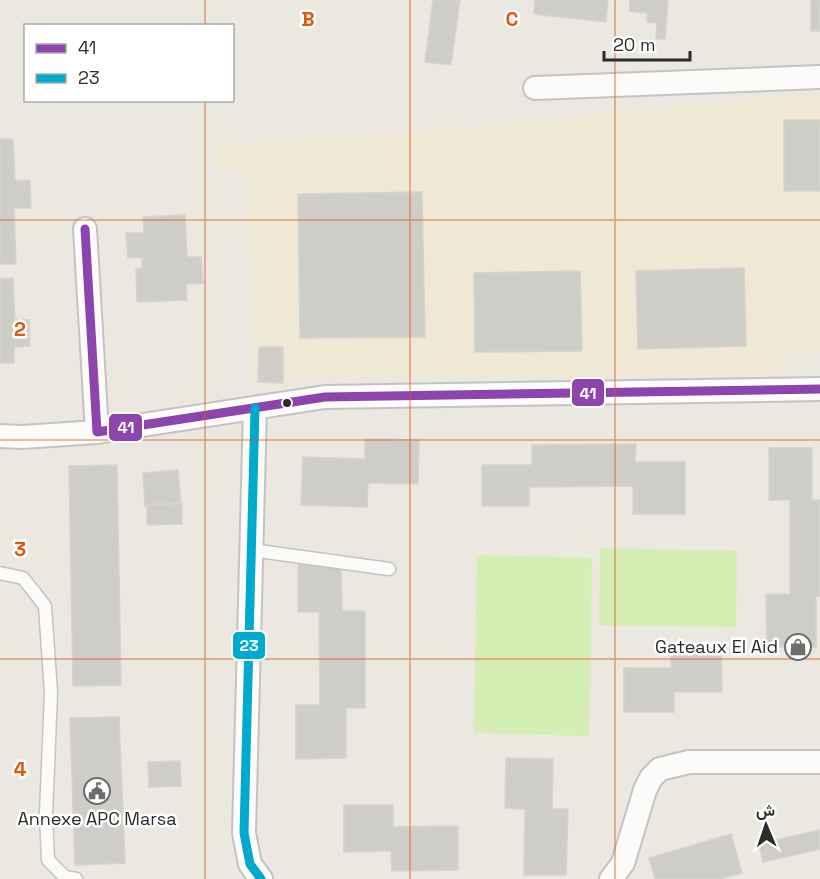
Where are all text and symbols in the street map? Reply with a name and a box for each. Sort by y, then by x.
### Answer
text: B [301,6,315,32]
text: C [506,6,519,32]
legend [24,24,234,102]
scale bar [604,24,690,62]
text: 20 m [613,33,656,56]
text: 41 [78,36,96,59]
text: 23 [78,66,100,89]
text: 2 [14,316,26,342]
line badge: 41 [571,378,605,407]
text: 41 [580,383,596,404]
unlabelled marker [281,397,293,409]
line badge: 41 [108,413,143,442]
text: 41 [118,417,134,438]
text: 3 [14,536,26,562]
line badge: 23 [232,631,266,660]
shop icon: Gateaux El Aid [783,632,813,662]
text: 23 [239,635,259,656]
place label: Gateaux El Aid [655,635,778,658]
text: 4 [14,756,27,782]
public building icon: Annexe APC Marsa [82,776,112,806]
north arrow [736,795,796,855]
text: ش [756,800,775,821]
place label: Annexe APC Marsa [17,807,177,830]

